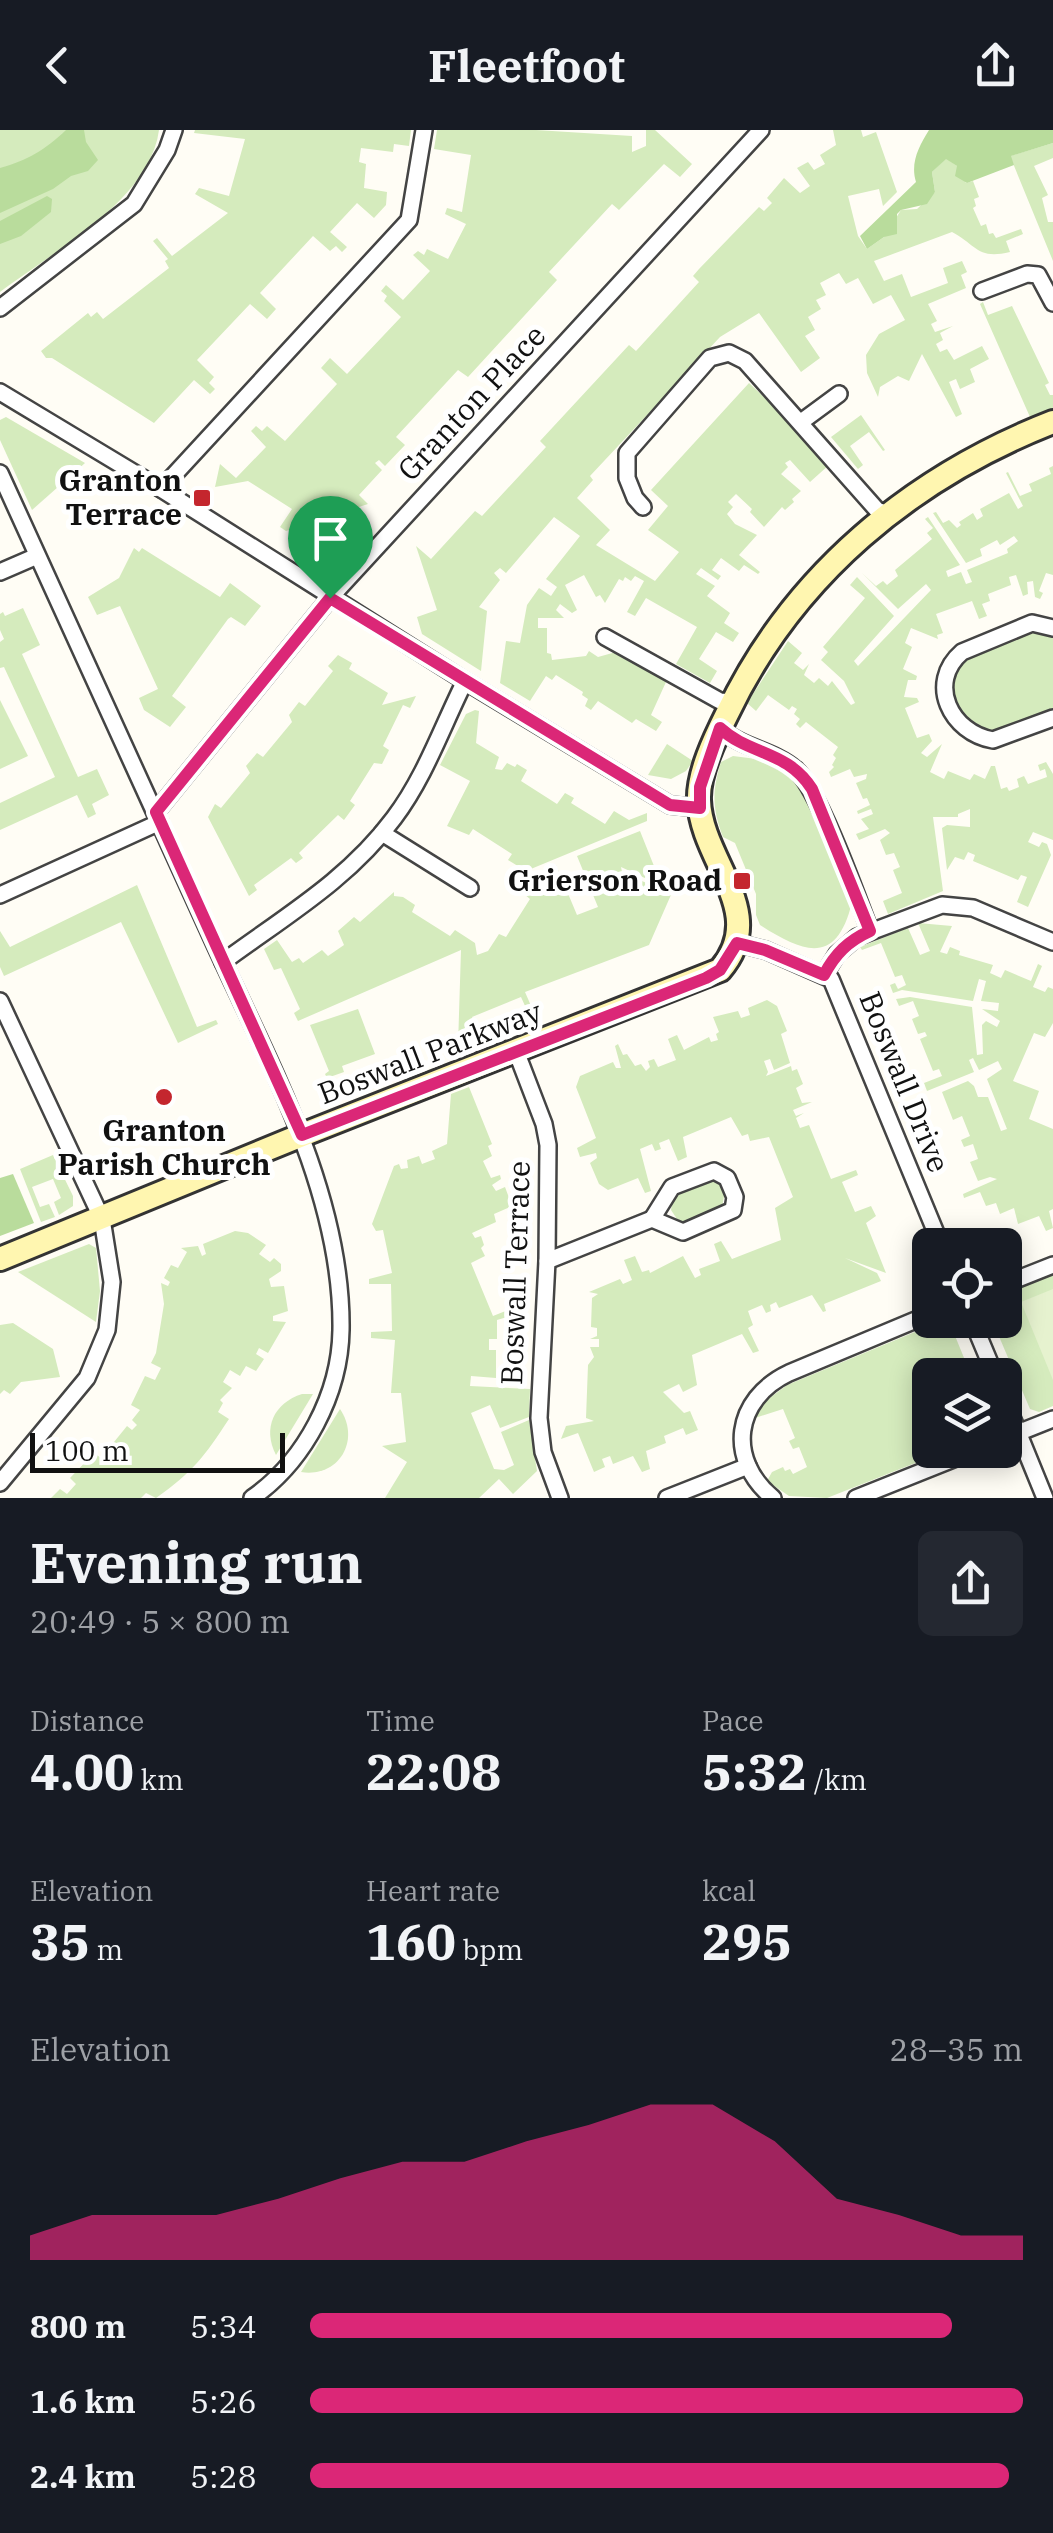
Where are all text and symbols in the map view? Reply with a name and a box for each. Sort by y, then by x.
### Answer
text: Fleetfoot [428,36,625,94]
icon: back [30,38,85,93]
icon: share [968,38,1023,93]
street label: Granton Place [389,316,553,488]
place label: Granton Terrace [58,460,182,533]
marker: Granton Terrace [191,487,213,509]
pin [288,496,373,599]
icon: arrive [303,511,358,566]
place label: Grierson Road [507,860,722,899]
marker: Grierson Road [731,870,753,892]
street label: Boswall Drive [851,985,959,1178]
street label: Boswall Parkway [312,991,547,1112]
marker: Granton Parish Church [153,1086,175,1108]
place label: Granton Parish Church [58,1110,270,1183]
street label: Boswall Terrace [491,1160,538,1386]
map controls [912,1228,1022,1468]
button: locate [912,1228,1022,1338]
button: layers [912,1358,1022,1468]
scale bar [30,1428,285,1472]
text: 100 m [45,1432,129,1469]
text: Evening run [30,1527,363,1598]
button: share [918,1531,1023,1636]
text: 20:49 · 5 × 800 m [30,1600,290,1642]
text: Distance [30,1702,144,1739]
text: Time [366,1702,435,1739]
text: Pace [702,1702,764,1739]
text: 4.00 [30,1739,134,1804]
text: 22:08 [366,1739,501,1804]
text: 5:32 [702,1739,807,1804]
text: km [134,1761,184,1798]
text: /km [807,1761,867,1798]
text: Elevation [30,1872,153,1909]
text: Heart rate [366,1872,500,1909]
text: kcal [702,1872,756,1909]
text: 35 [30,1909,90,1974]
text: 160 [366,1909,456,1974]
text: 295 [702,1909,792,1974]
text: m [90,1931,123,1968]
text: bpm [456,1931,523,1968]
text: Elevation [30,2028,171,2070]
text: 28–35 m [889,2028,1023,2070]
text: 800 m [30,2305,126,2347]
text: 5:34 [190,2305,257,2347]
text: 1.6 km [30,2380,136,2422]
text: 5:26 [190,2380,257,2422]
text: 2.4 km [30,2455,136,2497]
text: 5:28 [190,2455,257,2497]

